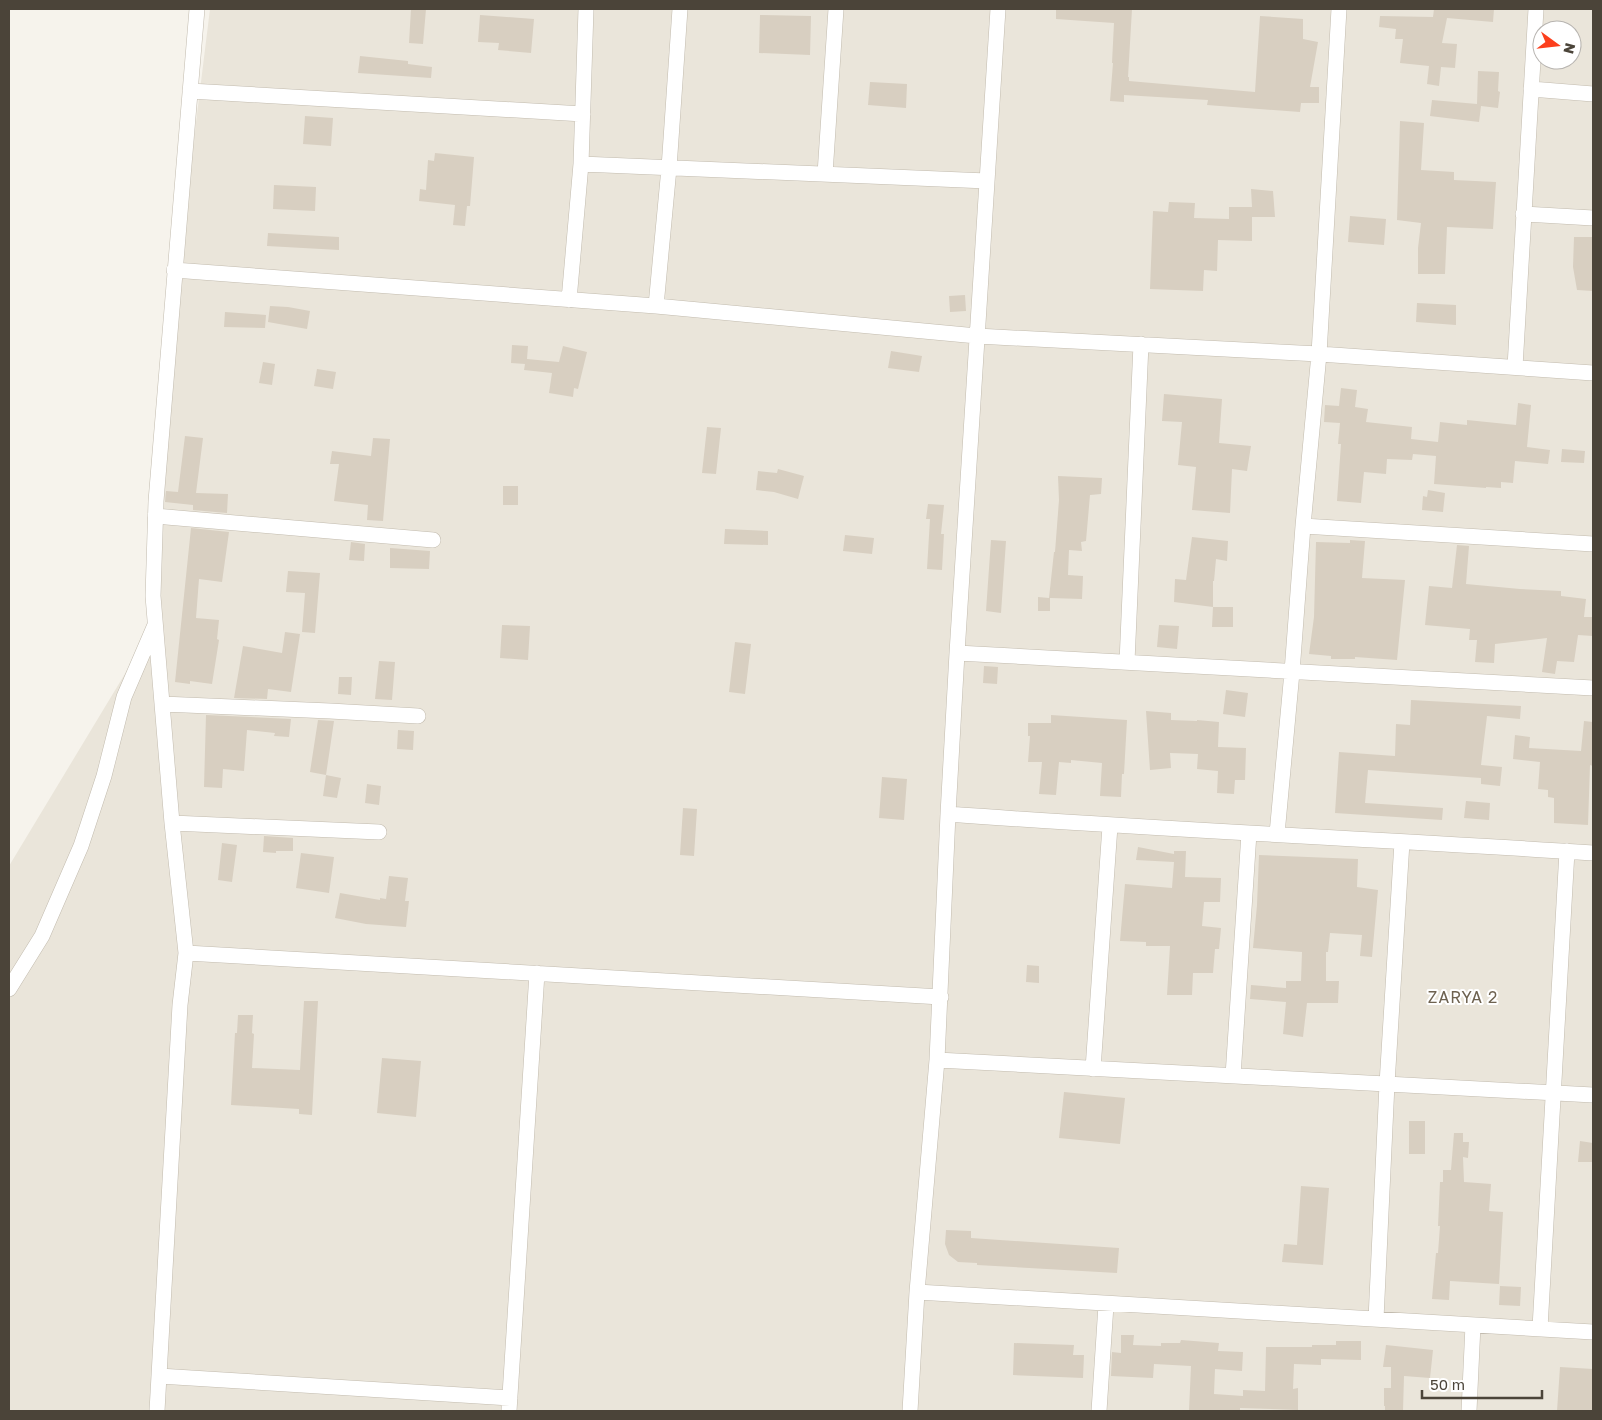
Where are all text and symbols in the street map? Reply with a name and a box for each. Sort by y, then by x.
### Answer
north arrow [1532,20,1582,70]
text: N [1560,41,1580,56]
district label: ZARYA 2 [1428,987,1498,1007]
scale bar [1422,1368,1542,1400]
text: 50 m [1430,1375,1465,1393]

